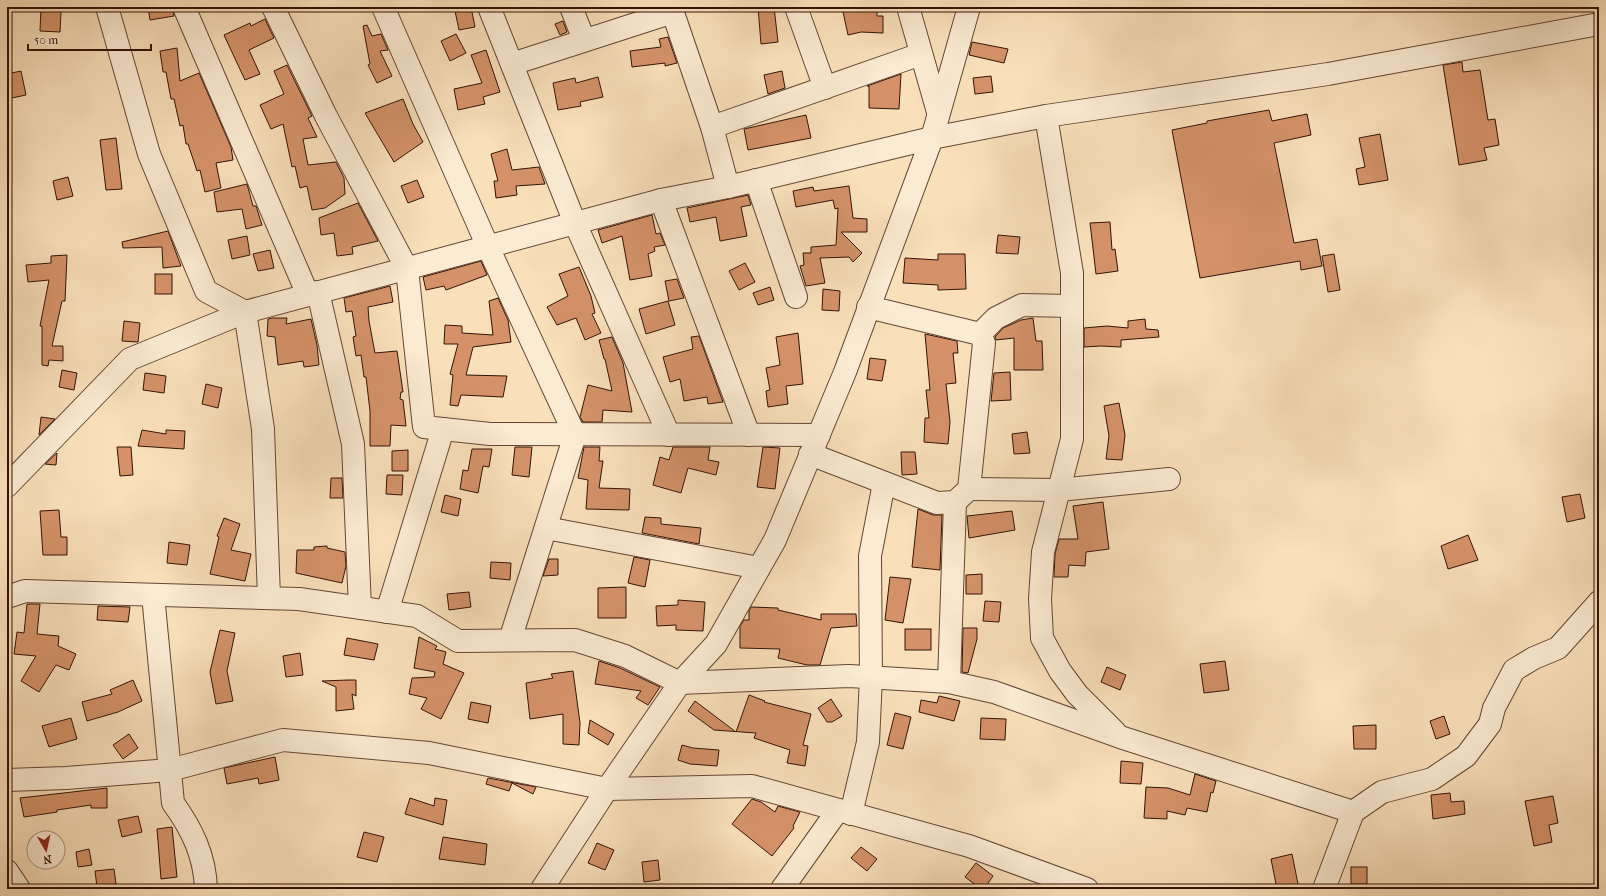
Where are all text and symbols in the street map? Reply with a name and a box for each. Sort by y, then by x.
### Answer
scale bar [28,26,151,52]
text: 50 m [34,33,58,47]
north arrow [26,830,66,870]
text: N [42,852,53,867]

